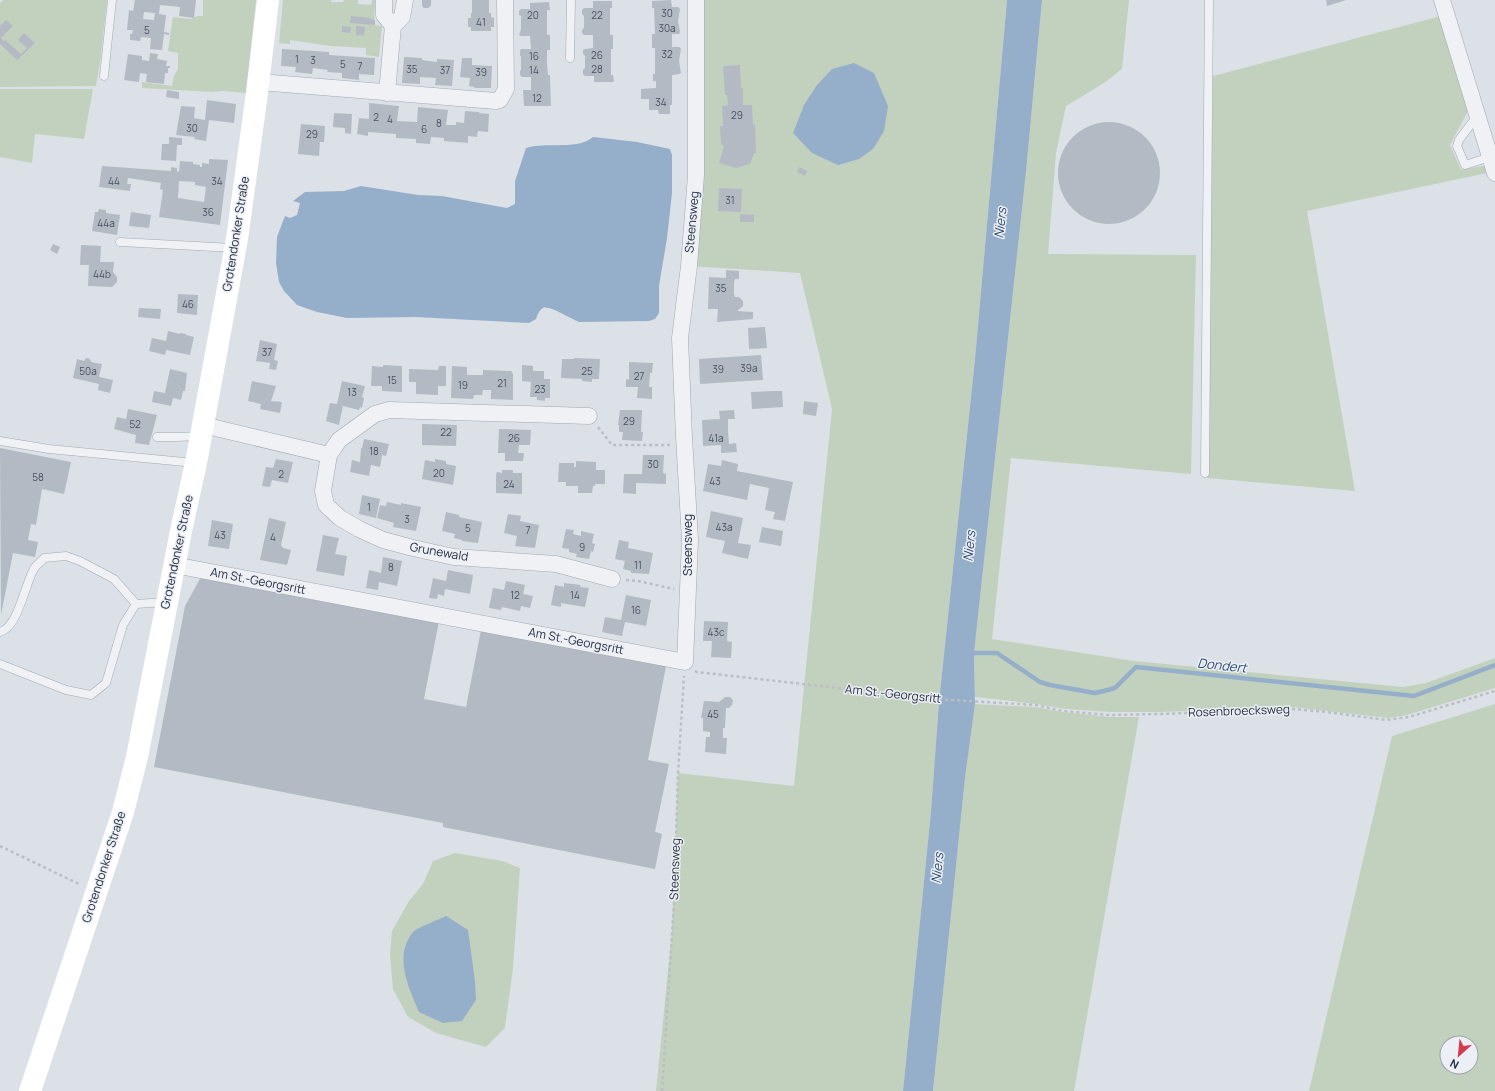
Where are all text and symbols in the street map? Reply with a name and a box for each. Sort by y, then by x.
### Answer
house number: 30 [661,6,673,20]
house number: 20 [527,8,539,22]
house number: 22 [591,8,603,22]
house number: 41 [476,15,486,29]
house number: 30a [658,21,676,35]
house number: 5 [144,23,150,37]
house number: 32 [661,47,673,61]
house number: 26 [591,48,603,62]
house number: 16 [529,49,539,63]
house number: 1 [295,52,299,66]
house number: 3 [310,53,316,67]
house number: 5 [340,57,346,71]
house number: 7 [357,59,363,73]
house number: 35 [406,62,418,76]
house number: 28 [591,62,603,76]
house number: 37 [440,63,450,77]
house number: 14 [529,63,539,77]
house number: 39 [475,65,487,79]
house number: 12 [532,91,542,105]
house number: 34 [655,95,667,109]
house number: 29 [731,108,743,122]
house number: 2 [373,110,379,124]
house number: 4 [387,112,393,126]
house number: 8 [436,116,442,130]
house number: 30 [186,121,198,135]
house number: 6 [421,122,427,136]
house number: 29 [306,127,318,141]
house number: 44 [108,174,120,188]
house number: 34 [211,174,223,188]
street label: Grotendonker Straße [218,175,253,293]
street label: Steensweg [680,190,703,254]
house number: 31 [725,193,735,207]
house number: 36 [202,205,214,219]
water label: Niers [989,206,1011,239]
house number: 44a [97,216,115,230]
house number: 44b [93,267,111,281]
house number: 35 [715,281,727,295]
house number: 46 [182,297,194,311]
house number: 37 [262,345,272,359]
house number: 39a [740,361,758,375]
house number: 39 [712,362,724,376]
house number: 50a [79,364,97,378]
house number: 25 [581,364,593,378]
house number: 27 [634,369,644,383]
house number: 15 [387,373,397,387]
house number: 21 [497,376,507,390]
house number: 19 [458,378,468,392]
house number: 23 [534,382,546,396]
house number: 13 [347,385,357,399]
house number: 29 [623,414,635,428]
house number: 52 [129,417,141,431]
house number: 22 [440,425,452,439]
house number: 26 [508,431,520,445]
house number: 41a [708,431,724,445]
house number: 18 [369,444,379,458]
house number: 30 [647,457,659,471]
house number: 20 [433,466,445,480]
house number: 2 [278,467,284,481]
house number: 58 [32,470,44,484]
house number: 43 [709,474,721,488]
house number: 24 [503,477,515,491]
street label: Grotendonker Straße [156,493,197,611]
house number: 1 [367,500,371,514]
house number: 3 [404,512,410,526]
street label: Steensweg [679,514,696,576]
house number: 43a [716,520,732,534]
house number: 5 [465,521,471,535]
house number: 7 [525,523,531,537]
house number: 43 [214,528,226,542]
water label: Niers [958,529,980,562]
house number: 4 [270,530,276,544]
street label: Grunewald [408,538,470,565]
house number: 9 [579,540,585,554]
house number: 11 [634,558,642,572]
house number: 8 [388,560,394,574]
street label: Am St.-Georgsritt [209,563,307,598]
house number: 12 [510,588,520,602]
house number: 14 [570,588,580,602]
house number: 16 [631,603,641,617]
street label: Am St.-Georgsritt [527,623,625,658]
house number: 43c [708,625,725,639]
water label: Dondert [1197,653,1249,677]
street label: Am St.-Georgsritt [844,680,942,707]
street label: Rosenbroecksweg [1188,700,1290,721]
house number: 45 [707,707,719,721]
street label: Grotendonker Straße [77,809,130,925]
street label: Steensweg [665,838,684,900]
water label: Niers [926,851,948,884]
north arrow [1439,1035,1479,1075]
text: N [1447,1056,1461,1073]

